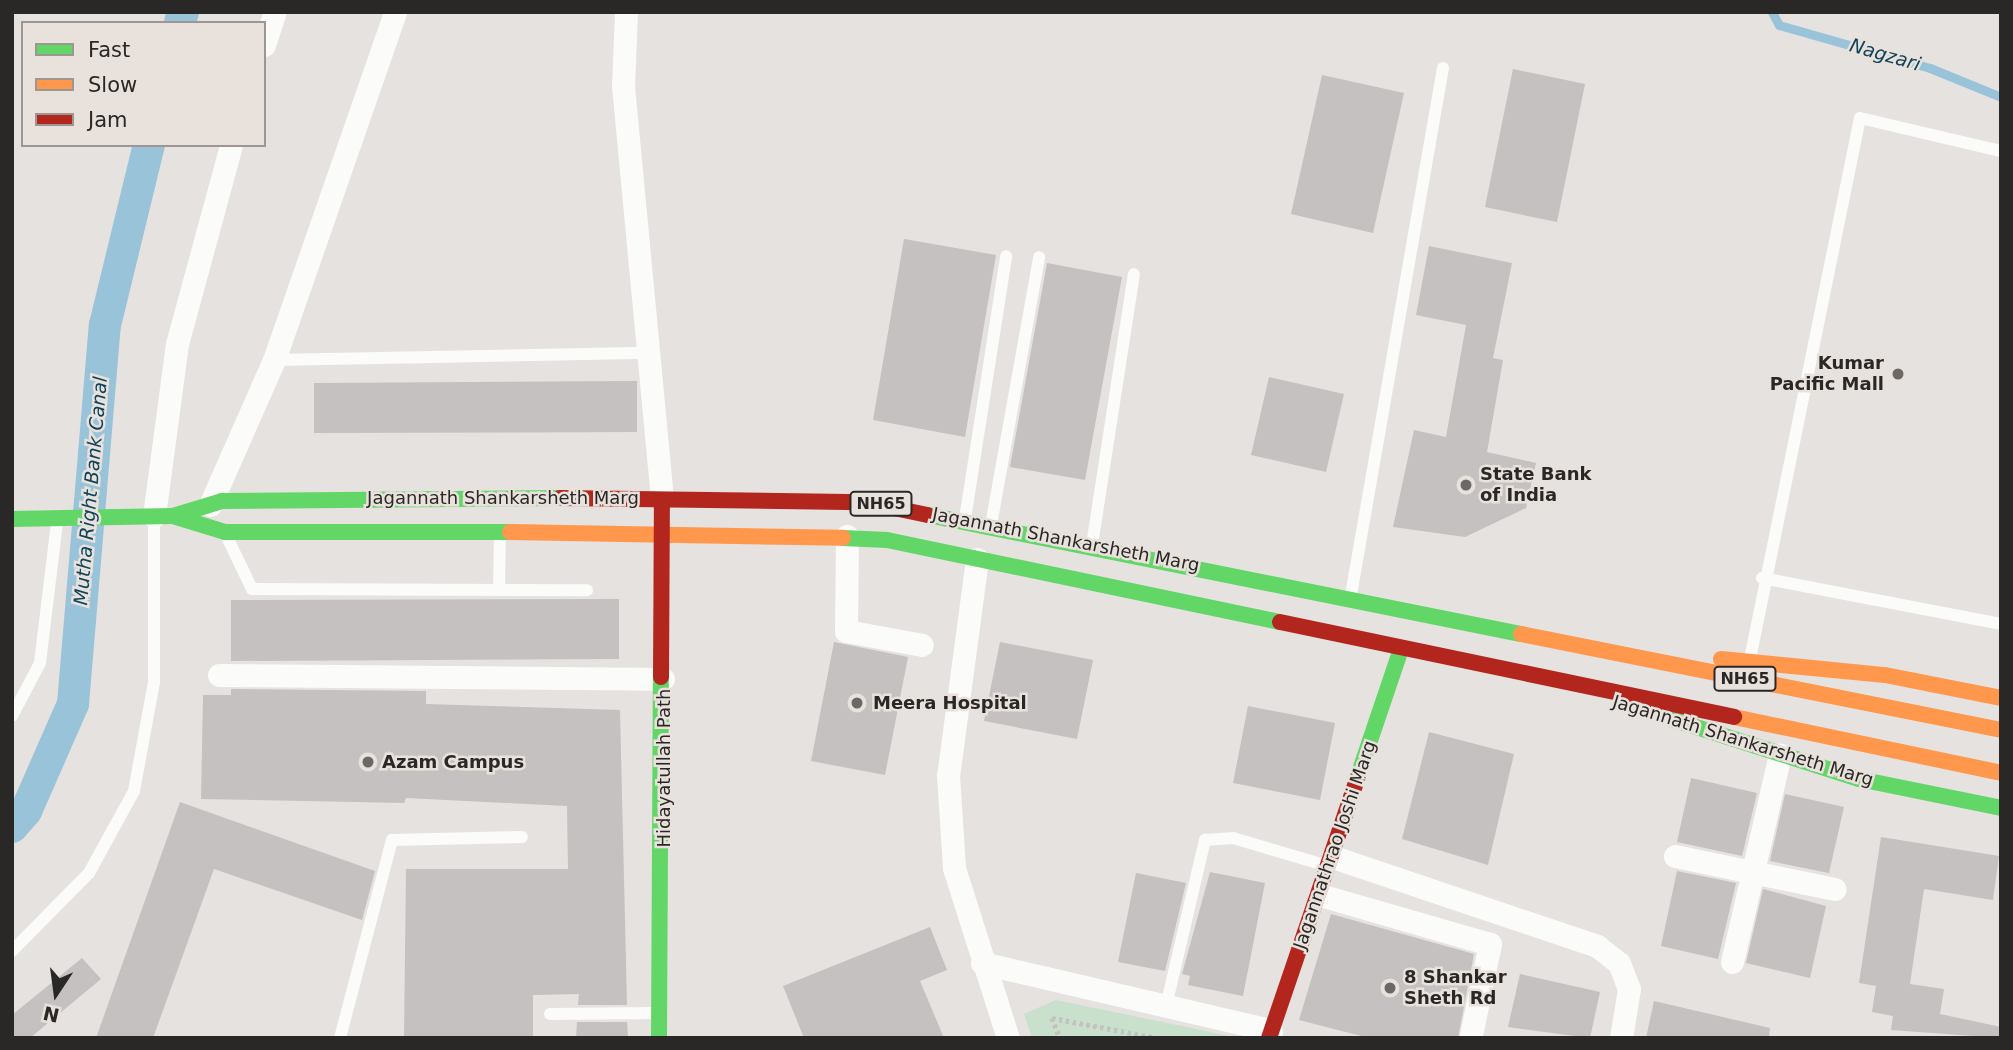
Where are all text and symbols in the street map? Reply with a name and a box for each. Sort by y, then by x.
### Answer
legend [21,21,266,147]
water label: Nagzari [1847,34,1923,76]
text: Fast [88,38,130,62]
text: Slow [88,73,137,97]
text: Jam [88,108,128,132]
place label: Kumar Pacific Mall [1770,353,1884,396]
marker: Kumar Pacific Mall [1890,366,1906,382]
water label: Mutha Right Bank Canal [70,376,112,606]
place label: State Bank of India [1480,464,1591,506]
marker: State Bank of India [1458,477,1474,493]
street label: Jagannath Shankarsheth Marg [367,487,639,509]
road number: NH65 [848,491,914,516]
street label: Jagannath Shankarsheth Marg [931,503,1201,577]
road number: NH65 [1712,666,1778,692]
street label: Hidayatullah Path [653,689,675,847]
street label: Jagannath Shankarsheth Marg [1610,691,1876,791]
place label: Meera Hospital [873,692,1027,714]
marker: Meera Hospital [847,693,867,713]
street label: Jagannathrao Joshi Marg [1289,738,1381,952]
place label: Azam Campus [382,751,524,773]
marker: Azam Campus [360,754,376,770]
north arrow [21,959,91,1029]
place label: 8 Shankar Sheth Rd [1404,967,1507,1010]
marker: 8 Shankar Sheth Rd [1382,980,1398,996]
text: N [41,1002,61,1027]

